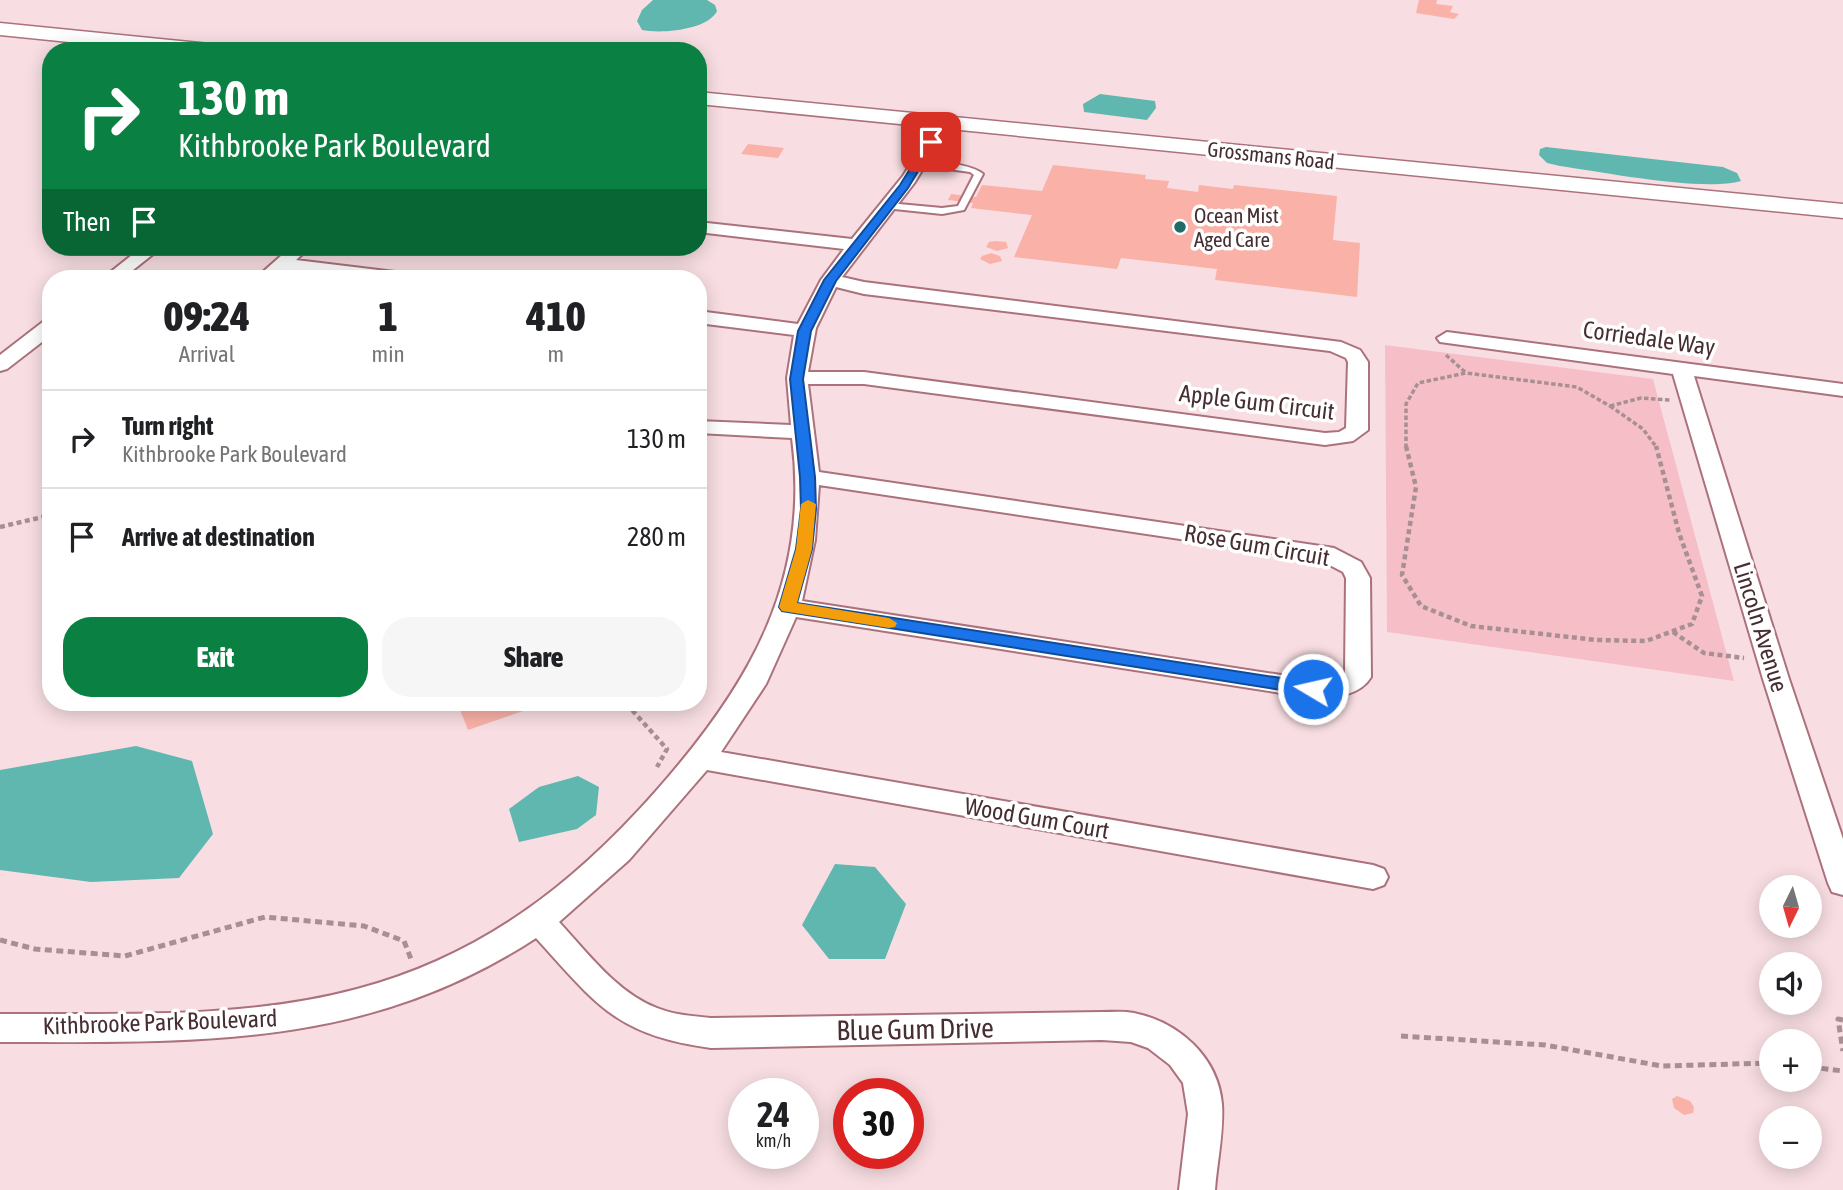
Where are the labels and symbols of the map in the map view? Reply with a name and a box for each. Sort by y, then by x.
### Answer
pin [901,112,961,172]
street label: Grossmans Road [1206,136,1336,174]
place label: Ocean Mist Aged Care [1194,203,1279,251]
marker: Ocean Mist Aged Care [1172,219,1188,235]
street label: Corriedale Way [1581,315,1717,361]
street label: Apple Gum Circuit [1178,379,1336,425]
street label: Rose Gum Circuit [1182,519,1332,571]
street label: Lincoln Avenue [1728,559,1794,695]
position arrow [1276,652,1350,726]
street label: Wood Gum Court [963,792,1111,844]
north arrow [1759,875,1822,938]
street label: Kithbrooke Park Boulevard [42,1004,278,1040]
street label: Blue Gum Drive [836,1012,994,1046]
speed limit sign: 30 [833,1078,924,1169]

